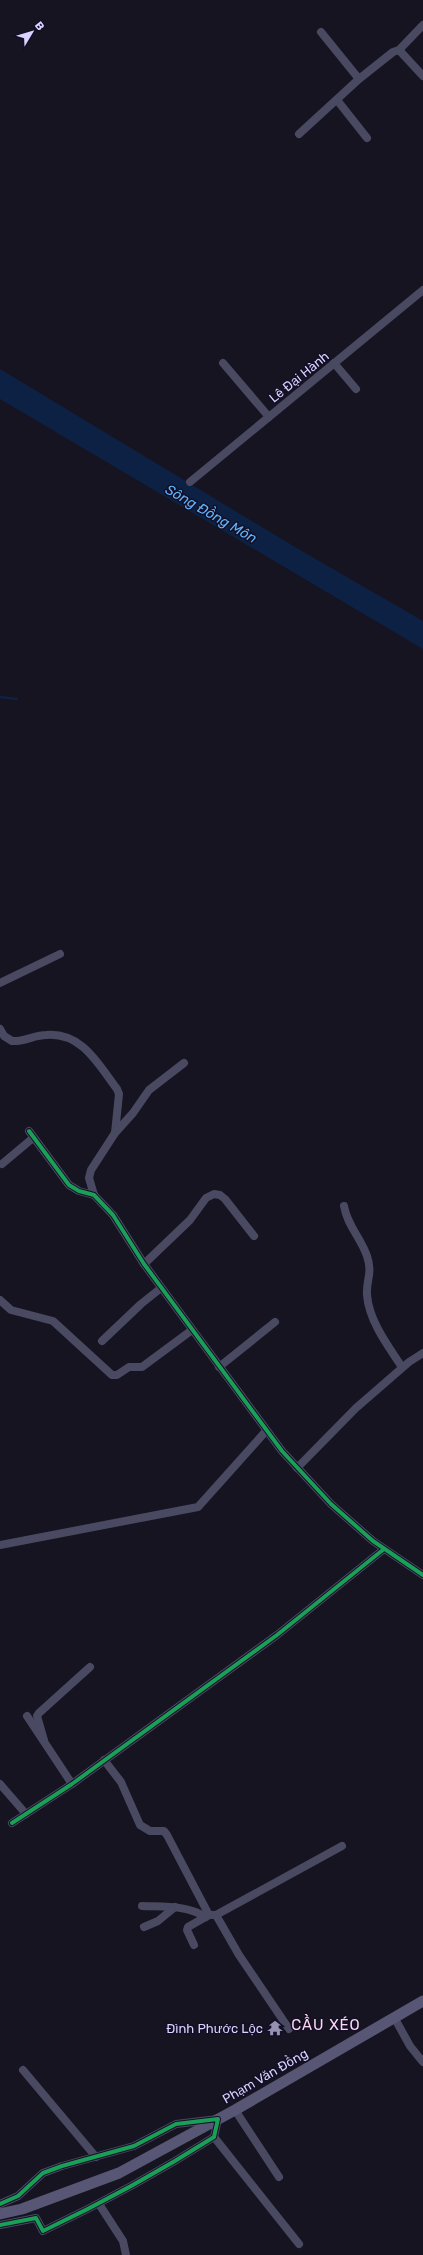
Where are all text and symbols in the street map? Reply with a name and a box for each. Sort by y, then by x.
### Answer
north arrow [12,12,52,52]
text: B [32,19,47,33]
street label: Lê Đại Hành [266,348,332,406]
water label: Sông Đồng Môn [162,480,260,547]
district label: CẦU XÉO [291,2014,361,2034]
temple icon: Đình Phước Lộc [266,2019,284,2037]
place label: Đình Phước Lộc [166,2021,263,2036]
street label: Phạm Văn Đồng [219,2045,311,2107]

